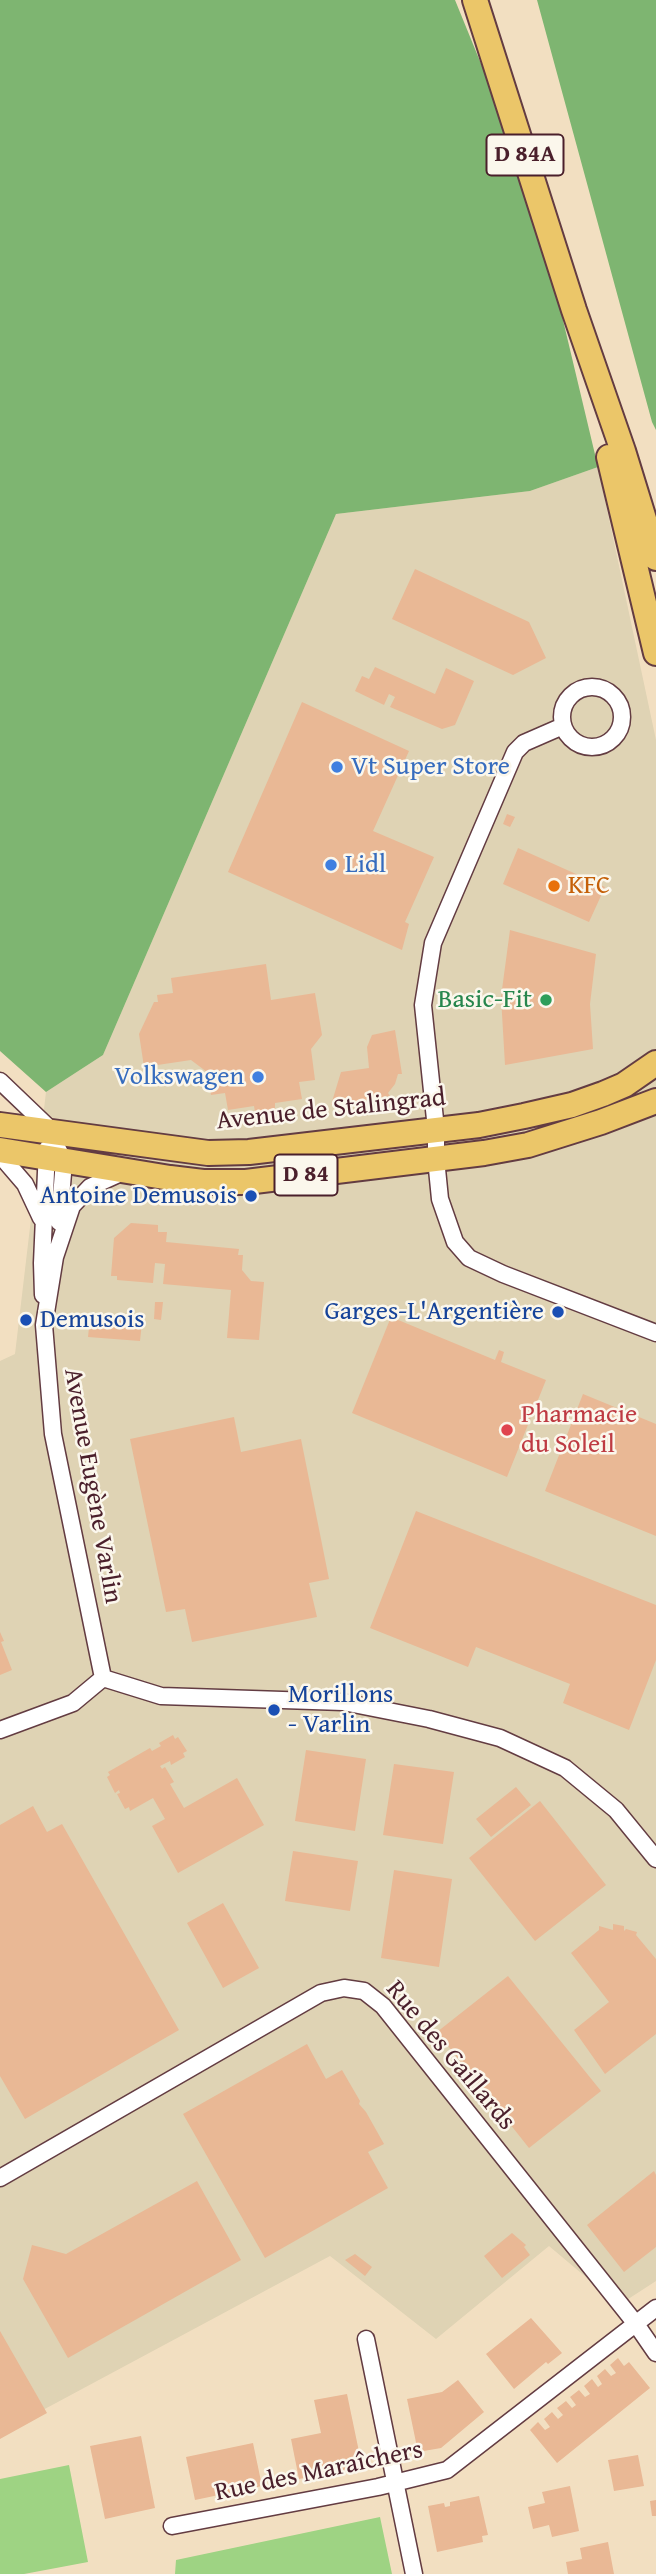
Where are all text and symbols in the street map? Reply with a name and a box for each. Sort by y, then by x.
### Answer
road number: D 84A [486,134,564,176]
place label: Vt Super Store [351,751,510,783]
marker: Vt Super Store [329,759,345,775]
place label: Lidl [345,849,386,881]
marker: Lidl [323,857,339,873]
place label: KFC [568,870,610,902]
marker: KFC [546,878,562,894]
place label: Basic-Fit [438,984,532,1016]
marker: Basic-Fit [538,992,554,1008]
place label: Volkswagen [114,1061,244,1093]
marker: Volkswagen [250,1069,266,1085]
street label: Avenue de Stalingrad [215,1082,447,1138]
road number: D 84 [274,1154,338,1196]
place label: Antoine Demusois [40,1180,237,1212]
marker: Antoine Demusois [243,1188,259,1204]
place label: Garges-L'Argentière [325,1296,544,1328]
place label: Demusois [40,1304,145,1336]
marker: Garges-L'Argentière [550,1304,566,1320]
marker: Demusois [18,1312,34,1328]
street label: Avenue Eugène Varlin [56,1366,128,1606]
place label: Pharmacie du Soleil [521,1399,637,1460]
marker: Pharmacie du Soleil [499,1422,515,1438]
place label: Morillons - Varlin [288,1679,393,1740]
marker: Morillons - Varlin [266,1702,282,1718]
street label: Rue des Gaillards [378,1975,522,2137]
street label: Rue des Maraîchers [212,2435,426,2509]

